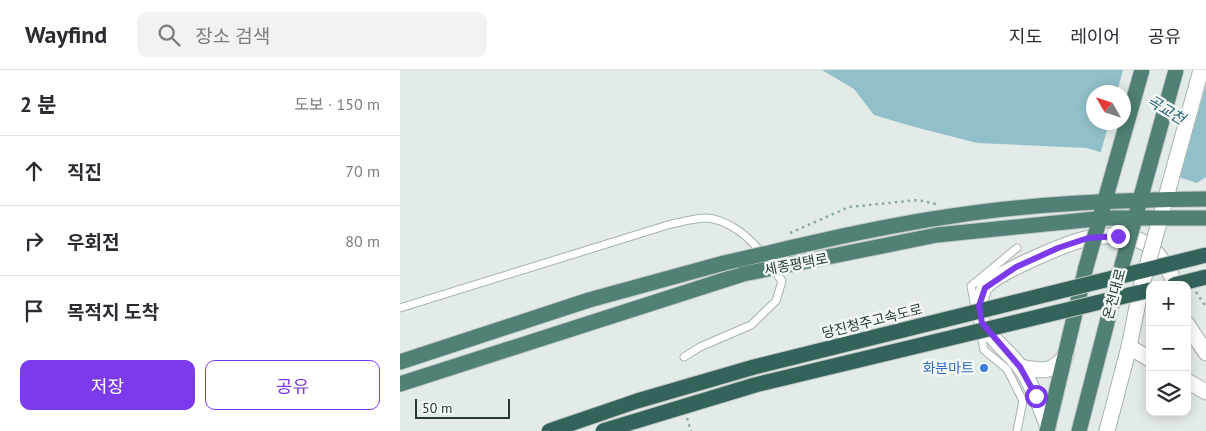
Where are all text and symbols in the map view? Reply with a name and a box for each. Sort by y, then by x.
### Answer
search box [137,12,487,57]
text: Wayfind [25,19,107,50]
icon: search [155,21,183,49]
text: 장소 검색 [195,24,270,48]
text: 지도 [1009,25,1042,48]
text: 레이어 [1070,25,1120,48]
text: 공유 [1148,25,1181,48]
north arrow [1086,85,1131,130]
text: 2 분 [20,91,57,118]
water label: 곡교천 [1144,91,1191,130]
text: 도보 · 150 m [294,94,380,114]
icon: ahead [20,157,48,185]
text: 직진 [67,160,102,184]
text: 70 m [345,161,380,181]
route end [1107,225,1130,248]
icon: right [20,227,48,255]
text: 우회전 [67,230,119,254]
text: 80 m [345,231,380,251]
street label: 세종평택로 [763,249,829,279]
street label: 온천대로 [1099,267,1129,321]
map controls [1146,281,1191,416]
button: + [1146,281,1191,326]
icon: arrive [20,297,48,325]
text: 목적지 도착 [67,300,159,324]
street label: 당진청주고속도로 [820,300,924,342]
button: − [1146,326,1191,371]
place label: 화분마트 [922,359,974,377]
button: 저장 [20,360,195,410]
button: 공유 [205,360,380,410]
marker: 화분마트 [978,362,990,374]
button: layers [1146,371,1191,416]
route start [1025,385,1048,408]
scale bar [415,396,510,419]
text: 50 m [422,399,452,417]

